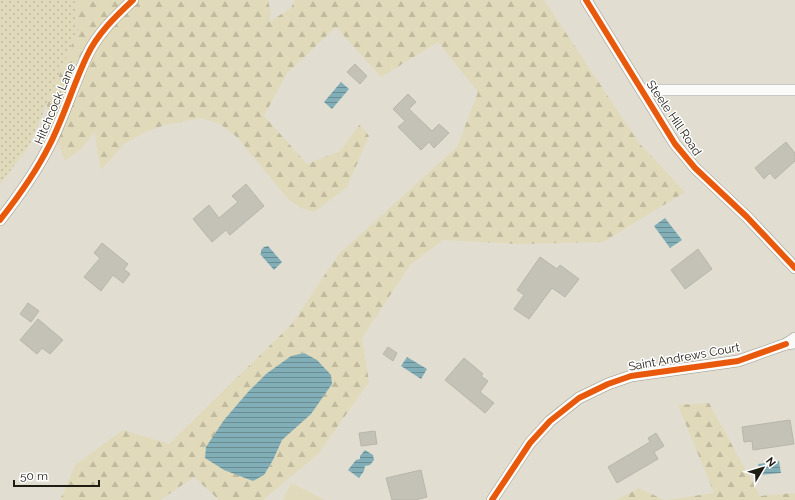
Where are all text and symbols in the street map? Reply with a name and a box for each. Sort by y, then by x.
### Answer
street label: Hitchcock Lane [32,62,78,146]
street label: Steele Hill Road [644,78,704,158]
street label: Saint Andrews Court [627,340,741,374]
north arrow [743,448,783,488]
text: N [763,455,778,469]
scale bar [14,462,99,488]
text: 50 m [20,469,48,483]

